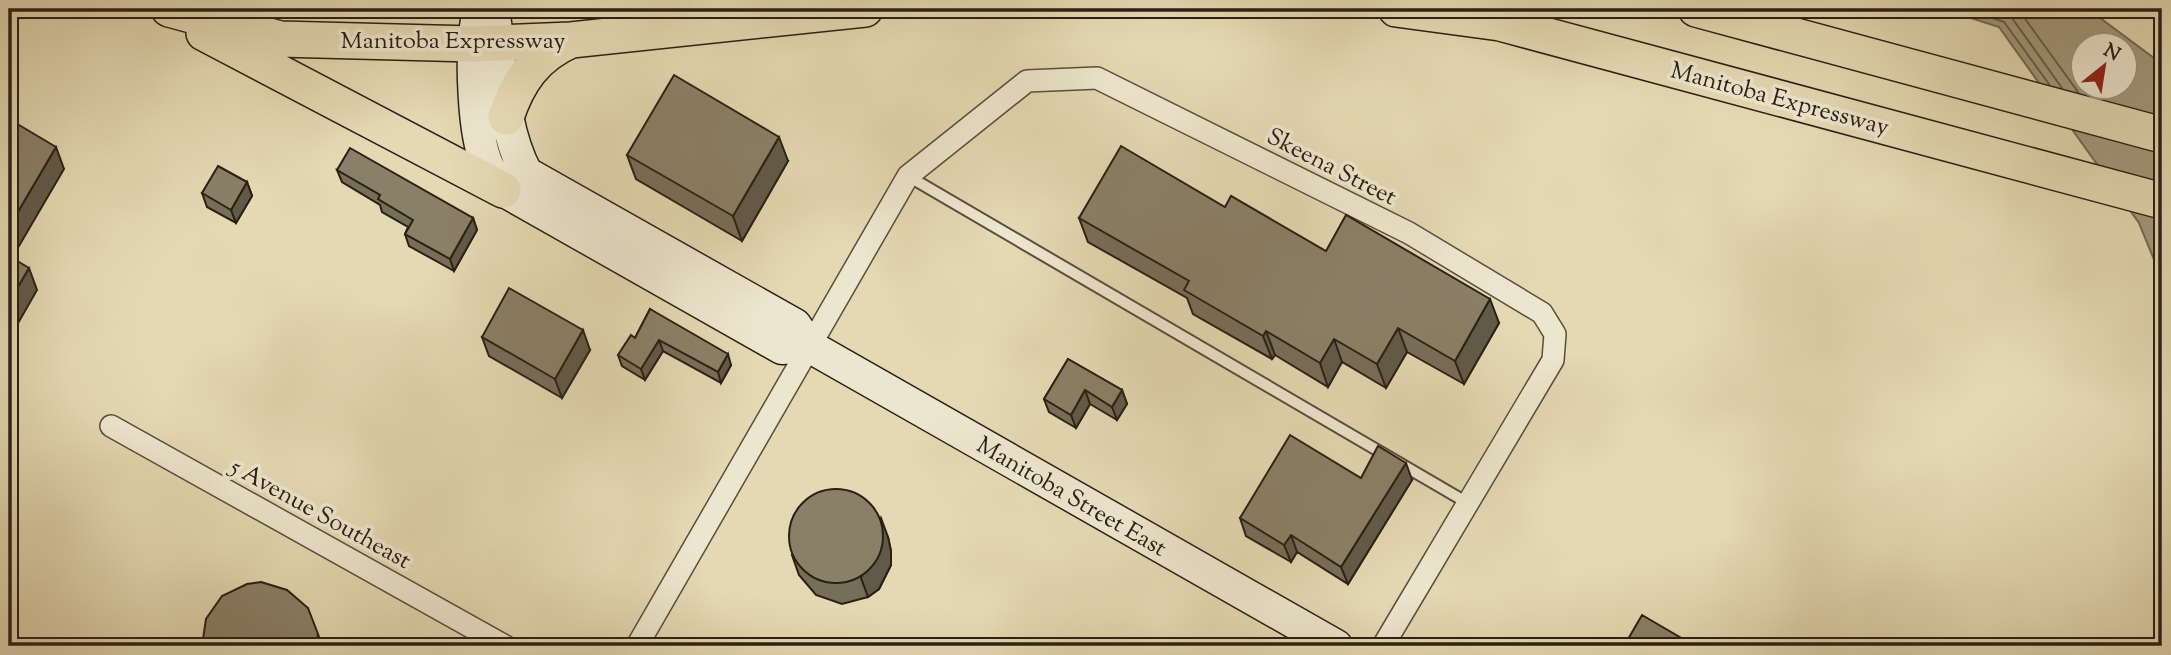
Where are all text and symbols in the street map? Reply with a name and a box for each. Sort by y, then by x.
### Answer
street label: Manitoba Expressway [341,25,565,59]
north arrow [2070,32,2140,102]
text: N [2098,38,2125,69]
street label: Manitoba Expressway [1667,54,1892,145]
street label: Skeena Street [1260,120,1402,215]
street label: Manitoba Street East [970,429,1172,566]
street label: 5 Avenue Southeast [222,450,417,579]

